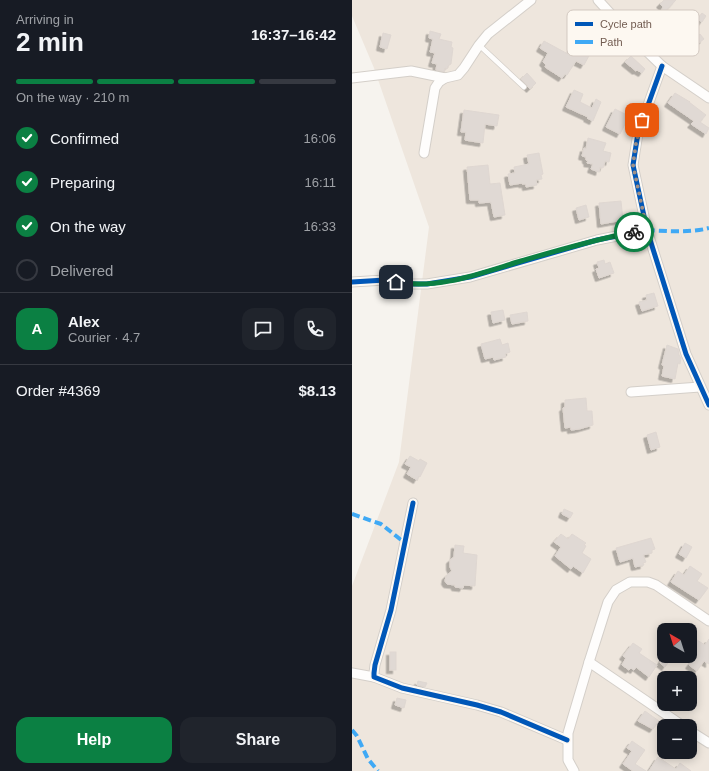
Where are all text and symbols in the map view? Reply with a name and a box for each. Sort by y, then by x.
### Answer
legend [567,10,699,56]
text: Arriving in [16,12,74,27]
text: Cycle path [600,18,652,30]
text: 16:37–16:42 [251,26,336,43]
text: 2 min [16,27,84,57]
text: Path [600,36,623,48]
text: On the way · 210 m [16,90,129,105]
pin [625,103,659,137]
icon: bag [631,109,653,131]
icon: check [16,127,38,149]
text: Confirmed [50,130,119,147]
text: 16:06 [303,131,336,146]
icon: check [16,171,38,193]
text: Preparing [50,174,115,191]
text: 16:11 [304,175,336,190]
courier [614,212,654,252]
icon: check [16,215,38,237]
text: On the way [50,218,126,235]
text: 16:33 [303,219,336,234]
icon: bike [623,221,645,243]
text: Delivered [50,262,113,279]
pin [379,265,413,299]
icon: home [385,271,407,293]
button: chat [242,308,284,350]
button: phone [294,308,336,350]
text: Alex [68,313,100,330]
text: A [32,320,42,337]
text: Courier · 4.7 [68,330,140,345]
text: Order #4369 [16,382,100,399]
text: $8.13 [298,382,336,399]
north arrow [657,623,697,663]
map controls [657,623,697,759]
button: + [657,671,697,711]
button: Help [16,717,172,763]
button: Share [180,717,336,763]
button: − [657,719,697,759]

